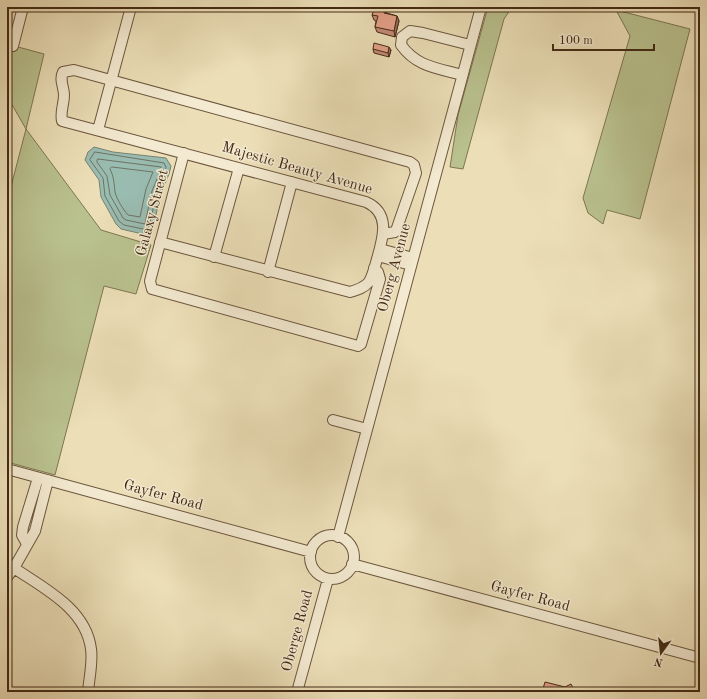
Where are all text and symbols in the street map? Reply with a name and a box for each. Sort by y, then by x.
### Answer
scale bar [553,26,654,52]
text: 100 m [559,35,593,47]
street label: Majestic Beauty Avenue [220,140,374,198]
street label: Galaxy Street [134,168,172,258]
street label: Oberg Avenue [376,222,414,314]
street label: Gayfer Road [122,478,204,514]
street label: Gayfer Road [489,579,571,615]
street label: Oberge Road [280,588,316,673]
north arrow [641,633,681,673]
text: N [653,655,664,668]

